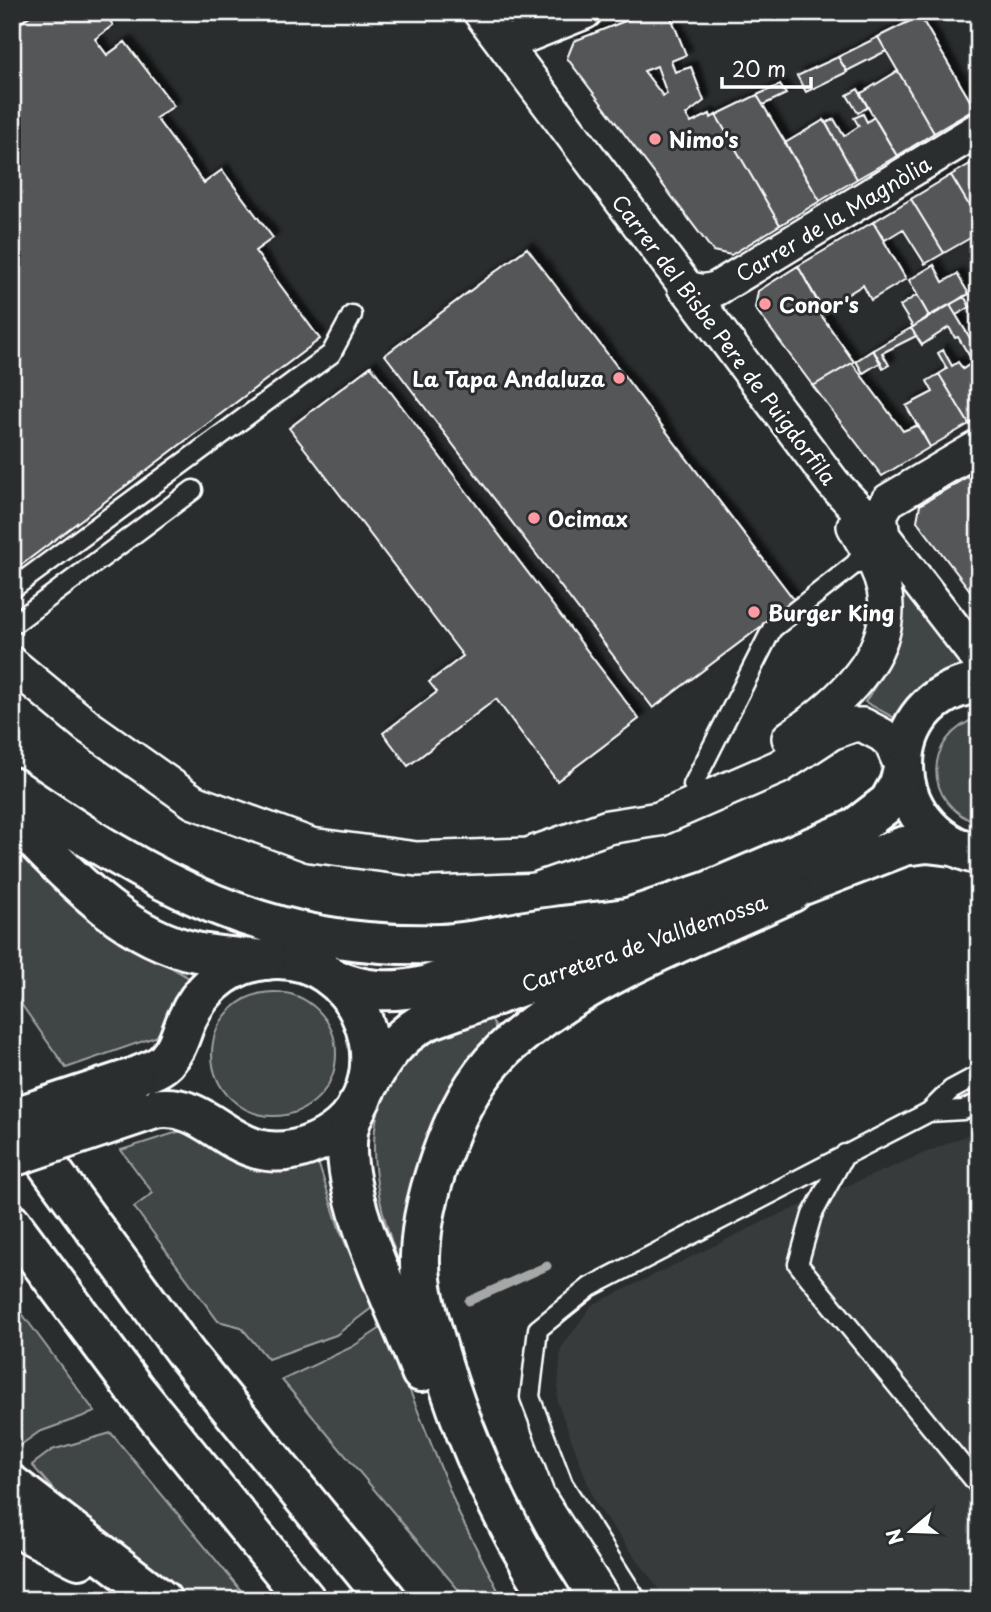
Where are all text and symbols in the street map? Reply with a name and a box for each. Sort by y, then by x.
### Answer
scale bar [722,46,811,90]
text: 20 m [732,52,786,84]
place label: Nimo's [669,123,739,155]
marker: Nimo's [647,131,663,147]
street label: Carrer de la Magnòlia [729,147,937,289]
street label: Carrer del Bisbe Pere de Puigdorfila [605,187,846,492]
place label: Conor's [779,288,859,320]
marker: Conor's [757,296,773,312]
place label: La Tapa Andaluza [412,362,605,394]
marker: La Tapa Andaluza [611,370,627,386]
place label: Ocimax [548,502,628,534]
marker: Ocimax [526,510,542,526]
place label: Burger King [768,596,894,628]
marker: Burger King [746,604,762,620]
street label: Carretera de Valldemossa [517,885,771,999]
north arrow [876,1496,946,1566]
text: N [878,1525,910,1549]

